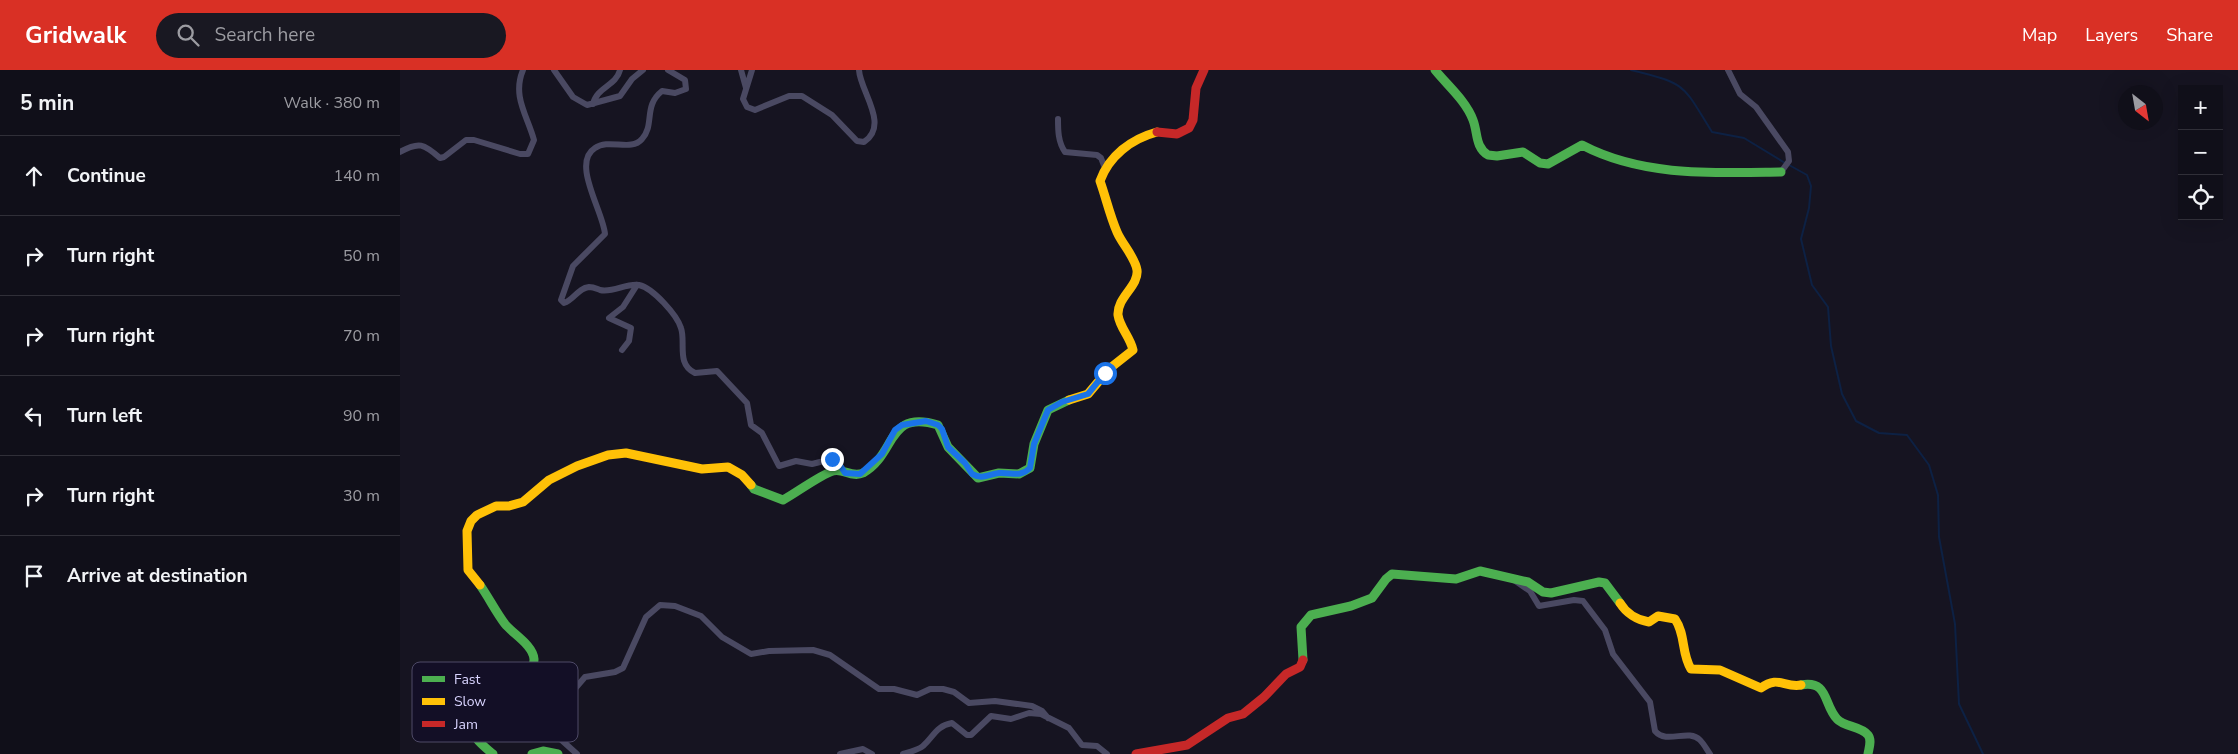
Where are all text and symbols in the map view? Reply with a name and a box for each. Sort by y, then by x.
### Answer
search box [156,13,506,58]
text: Gridwalk [25,19,126,51]
icon: search [174,21,202,49]
text: Search here [214,22,315,48]
text: Map [2022,23,2057,47]
text: Layers [2085,23,2138,47]
text: Share [2166,23,2213,47]
north arrow [2118,85,2163,130]
map controls [2178,85,2223,220]
button: + [2178,85,2223,130]
text: 5 min [20,89,74,117]
text: Walk · 380 m [284,92,380,114]
button: − [2178,130,2223,175]
icon: ahead [20,162,48,190]
text: Continue [67,163,146,189]
text: 140 m [333,165,380,187]
button: locate [2178,175,2223,220]
icon: right [20,242,48,270]
text: Turn right [67,243,154,269]
text: 50 m [343,245,380,267]
icon: right [20,322,48,350]
text: Turn right [67,323,154,349]
text: 70 m [343,325,380,347]
route start [1094,362,1117,385]
icon: left [20,402,48,430]
text: Turn left [67,403,142,429]
text: 90 m [343,405,380,427]
route end [821,448,844,471]
icon: right [20,482,48,510]
text: Turn right [67,483,154,509]
text: 30 m [343,485,380,507]
icon: arrive [20,562,48,590]
text: Arrive at destination [67,563,248,589]
legend [412,662,578,742]
text: Fast [454,670,480,689]
text: Slow [454,692,486,711]
text: Jam [453,715,478,734]

